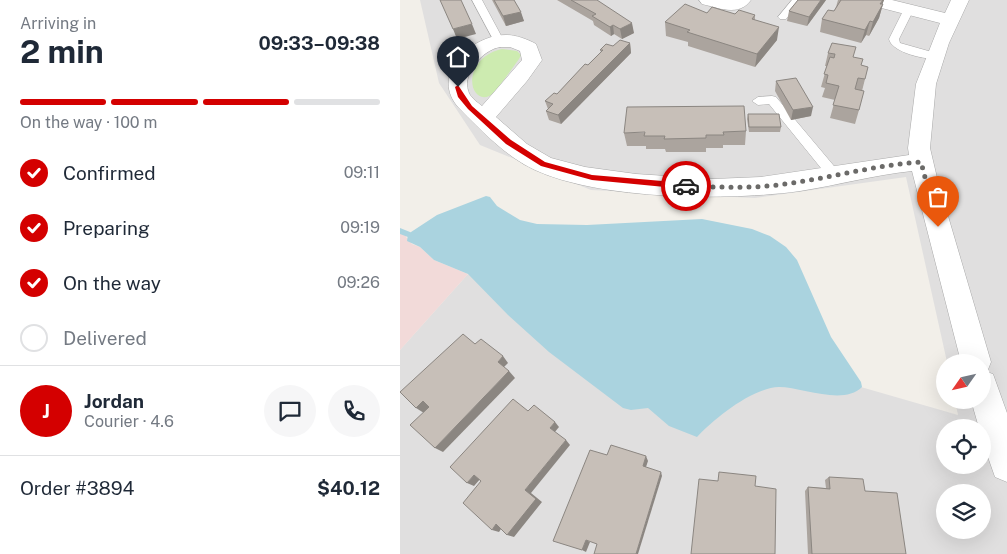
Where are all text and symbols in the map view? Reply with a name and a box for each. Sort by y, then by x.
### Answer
text: Arriving in [20,14,96,33]
text: 09:33–09:38 [259,32,380,54]
text: 2 min [20,33,104,70]
pin [437,36,479,87]
icon: home [444,43,472,71]
text: On the way · 100 m [20,113,157,132]
icon: check [20,159,48,187]
courier [661,161,711,211]
text: Confirmed [63,162,156,184]
text: 09:11 [344,163,380,182]
icon: car [672,172,700,200]
pin [917,176,959,227]
icon: bag [924,183,952,211]
icon: check [20,214,48,242]
text: Preparing [63,217,150,239]
text: 09:19 [340,218,380,237]
icon: check [20,269,48,297]
text: On the way [63,272,161,294]
text: 09:26 [337,273,380,292]
text: Delivered [63,327,147,349]
north arrow [936,354,991,409]
map controls [936,354,991,539]
button: chat [264,385,316,437]
button: phone [328,385,380,437]
text: Jordan [84,390,144,412]
text: J [42,400,50,422]
text: Courier · 4.6 [84,412,174,431]
button: locate [936,419,991,474]
text: Order #3894 [20,477,135,499]
text: $40.12 [317,477,380,499]
button: layers [936,484,991,539]

